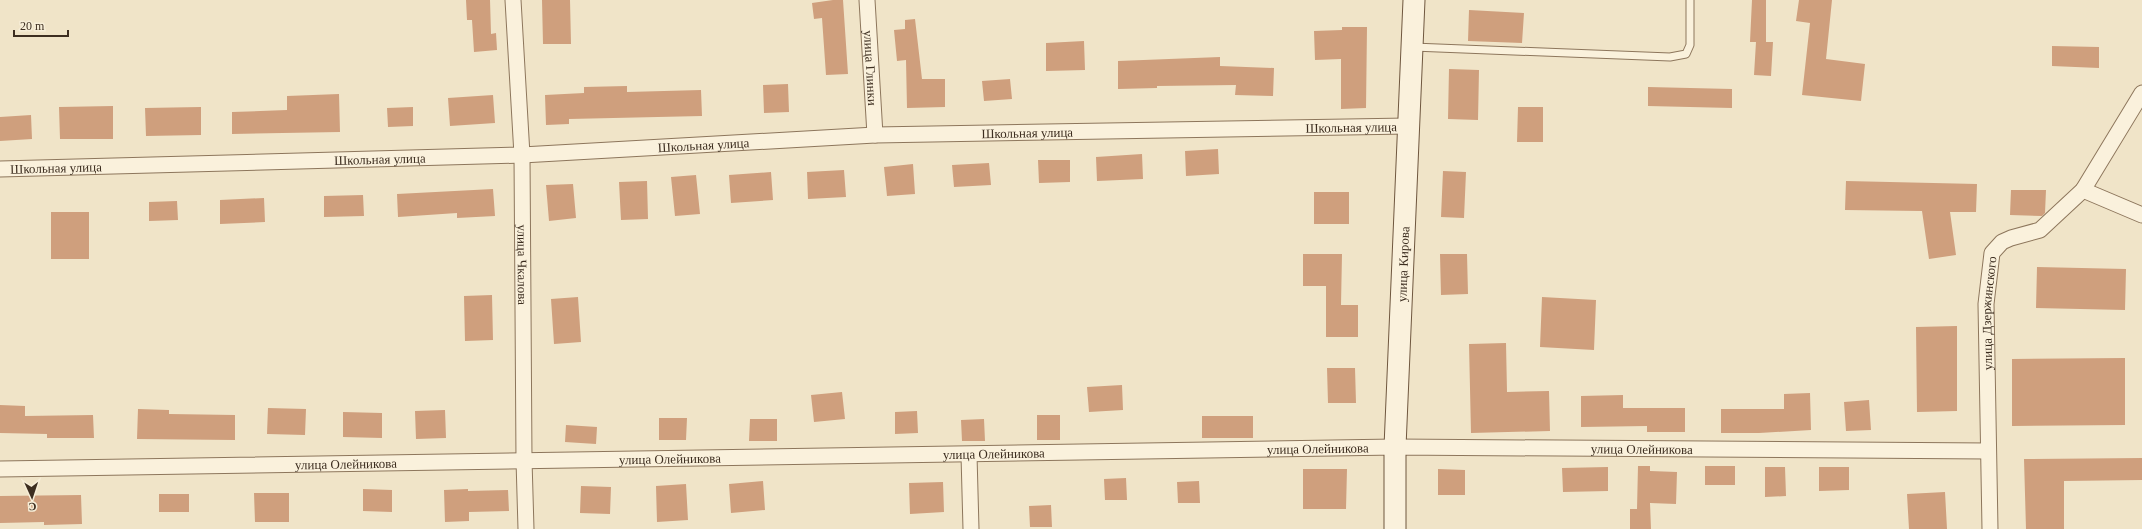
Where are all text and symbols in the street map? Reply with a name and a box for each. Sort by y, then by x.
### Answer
scale bar [14,12,68,38]
text: 20 m [20,19,45,33]
street label: улица Глинки [861,30,881,106]
street label: Школьная улица [1305,119,1397,135]
street label: Школьная улица [981,124,1073,141]
street label: Школьная улица [657,135,750,155]
street label: Школьная улица [334,150,426,168]
street label: Школьная улица [10,159,102,176]
street label: улица Чкалова [515,224,530,305]
street label: улица Кирова [1394,226,1412,302]
street label: улица Дзержинского [1978,255,1999,370]
street label: улица Олейникова [1267,440,1369,457]
street label: улица Олейникова [1591,441,1693,457]
street label: улица Олейникова [943,445,1045,462]
street label: улица Олейникова [619,450,721,467]
street label: улица Олейникова [295,455,397,472]
north arrow [12,477,52,517]
text: С [28,501,37,513]

